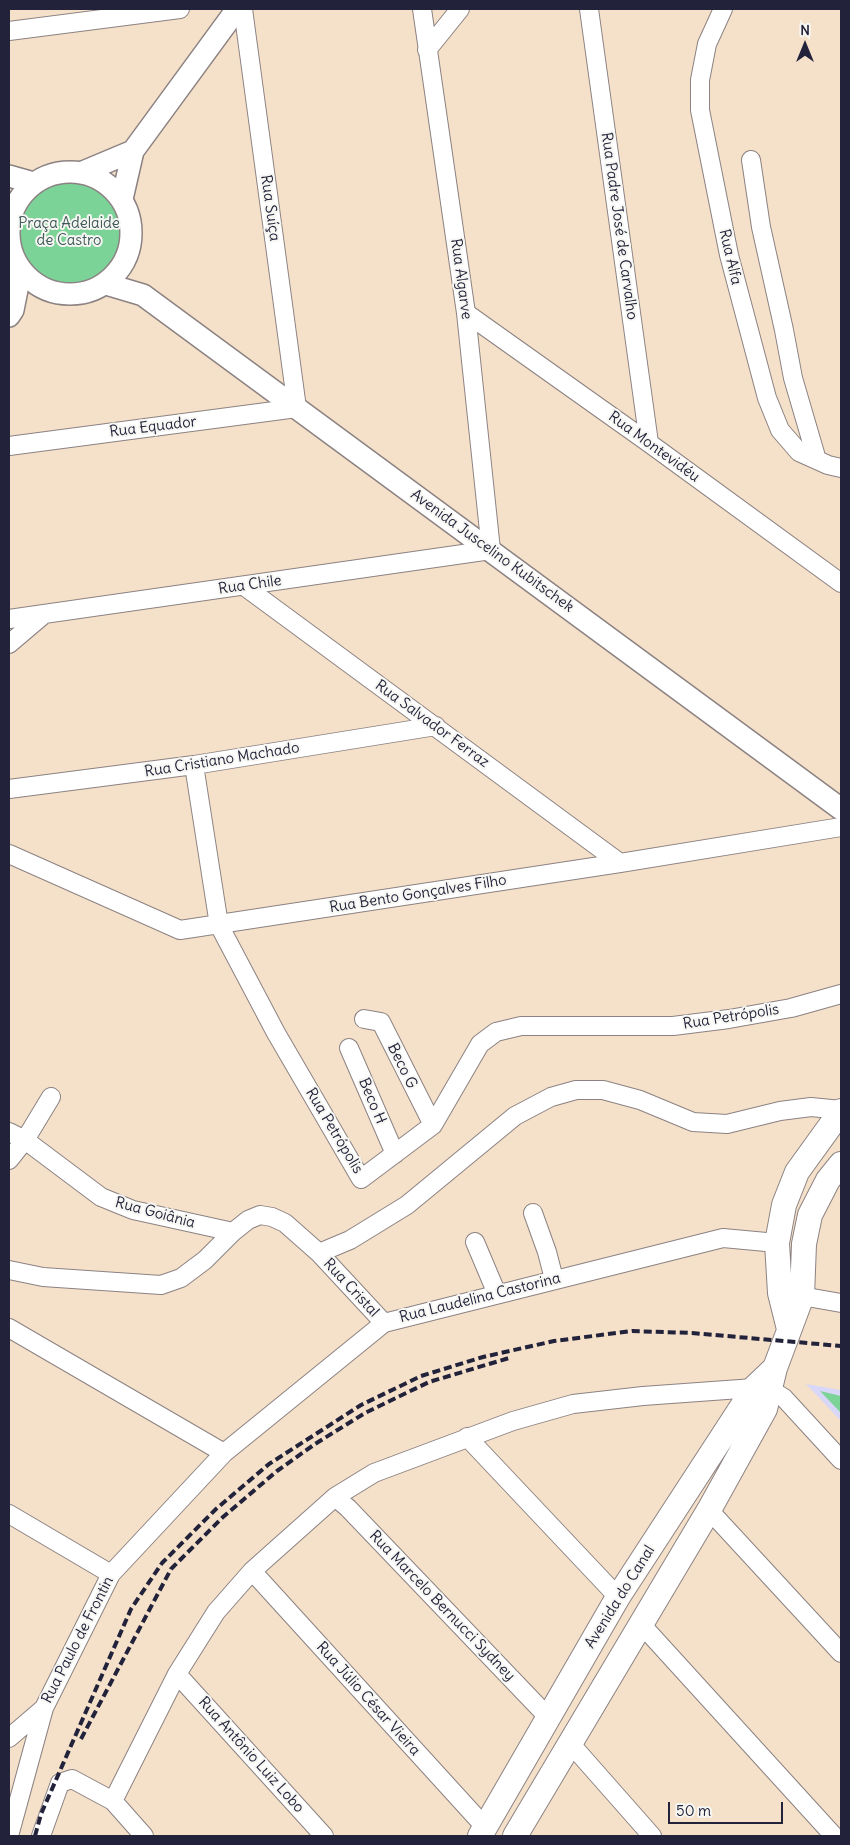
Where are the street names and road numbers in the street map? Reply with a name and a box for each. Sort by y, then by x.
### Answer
street label: Rua Padre José de Carvalho [597,131,641,321]
street label: Rua Suíça [256,174,284,242]
street label: Rua Alfa [715,227,745,287]
street label: Rua Algarve [446,237,476,321]
street label: Rua Montevidéu [605,408,703,486]
street label: Rua Equador [108,413,198,441]
street label: Avenida Juscelino Kubitschek [407,486,577,616]
street label: Rua Chile [217,572,283,598]
street label: Rua Salvador Ferraz [371,677,493,771]
street label: Rua Cristiano Machado [143,739,301,781]
street label: Rua Bento Gonçalves Filho [328,871,508,917]
street label: Rua Petrópolis [682,1001,780,1033]
street label: Beco G [383,1040,421,1092]
street label: Beco H [354,1075,390,1127]
street label: Rua Petrópolis [301,1085,367,1177]
street label: Rua Goiânia [113,1194,197,1232]
street label: Rua Cristal [319,1255,383,1321]
street label: Rua Laudelina Castorina [398,1269,562,1327]
street label: Rua Marcelo Bernucci Sydney [365,1527,519,1685]
street label: Avenida do Canal [581,1542,659,1652]
street label: Rua Paulo de Frontin [38,1574,118,1706]
street label: Rua Júlio César Vieira [312,1638,424,1760]
street label: Rua Antônio Luiz Lobo [194,1693,308,1817]

